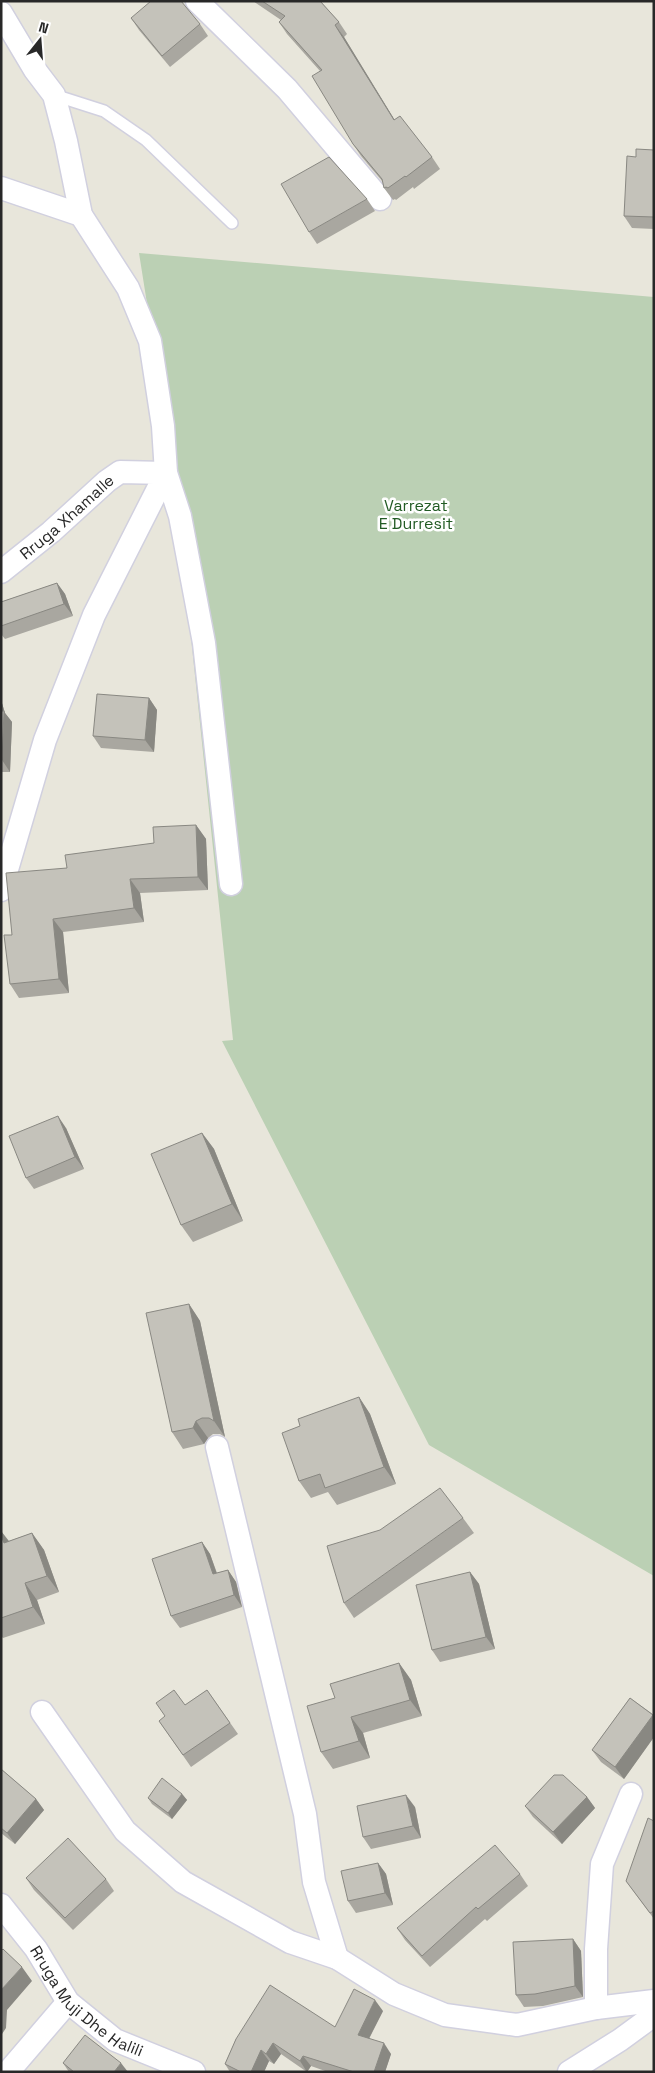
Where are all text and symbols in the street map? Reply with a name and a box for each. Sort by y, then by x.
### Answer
north arrow [15,15,65,65]
text: N [37,18,51,38]
street label: Rruga Xhamalle [15,469,118,564]
park label: Varrezat E Durresit [379,495,453,534]
street label: Rruga Muji Dhe Halili [25,1942,146,2061]

